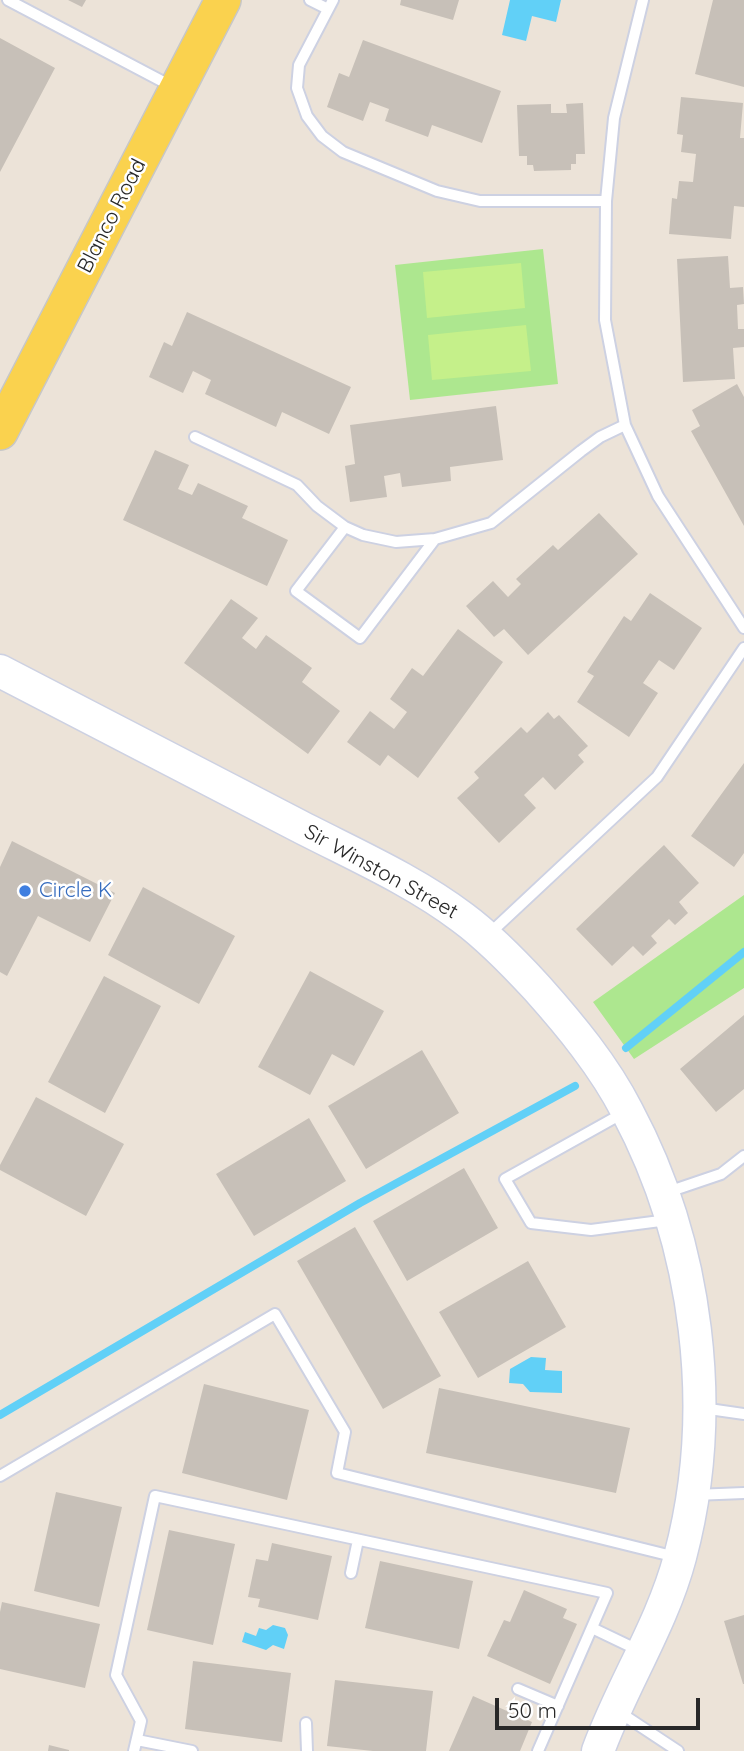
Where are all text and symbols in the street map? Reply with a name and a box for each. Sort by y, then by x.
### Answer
street label: Blanco Road [72,155,152,277]
street label: Sir Winston Street [300,819,462,925]
place label: Circle K [39,878,112,904]
marker: Circle K [17,883,33,899]
scale bar [499,1684,704,1728]
text: 50 m [508,1697,557,1723]

